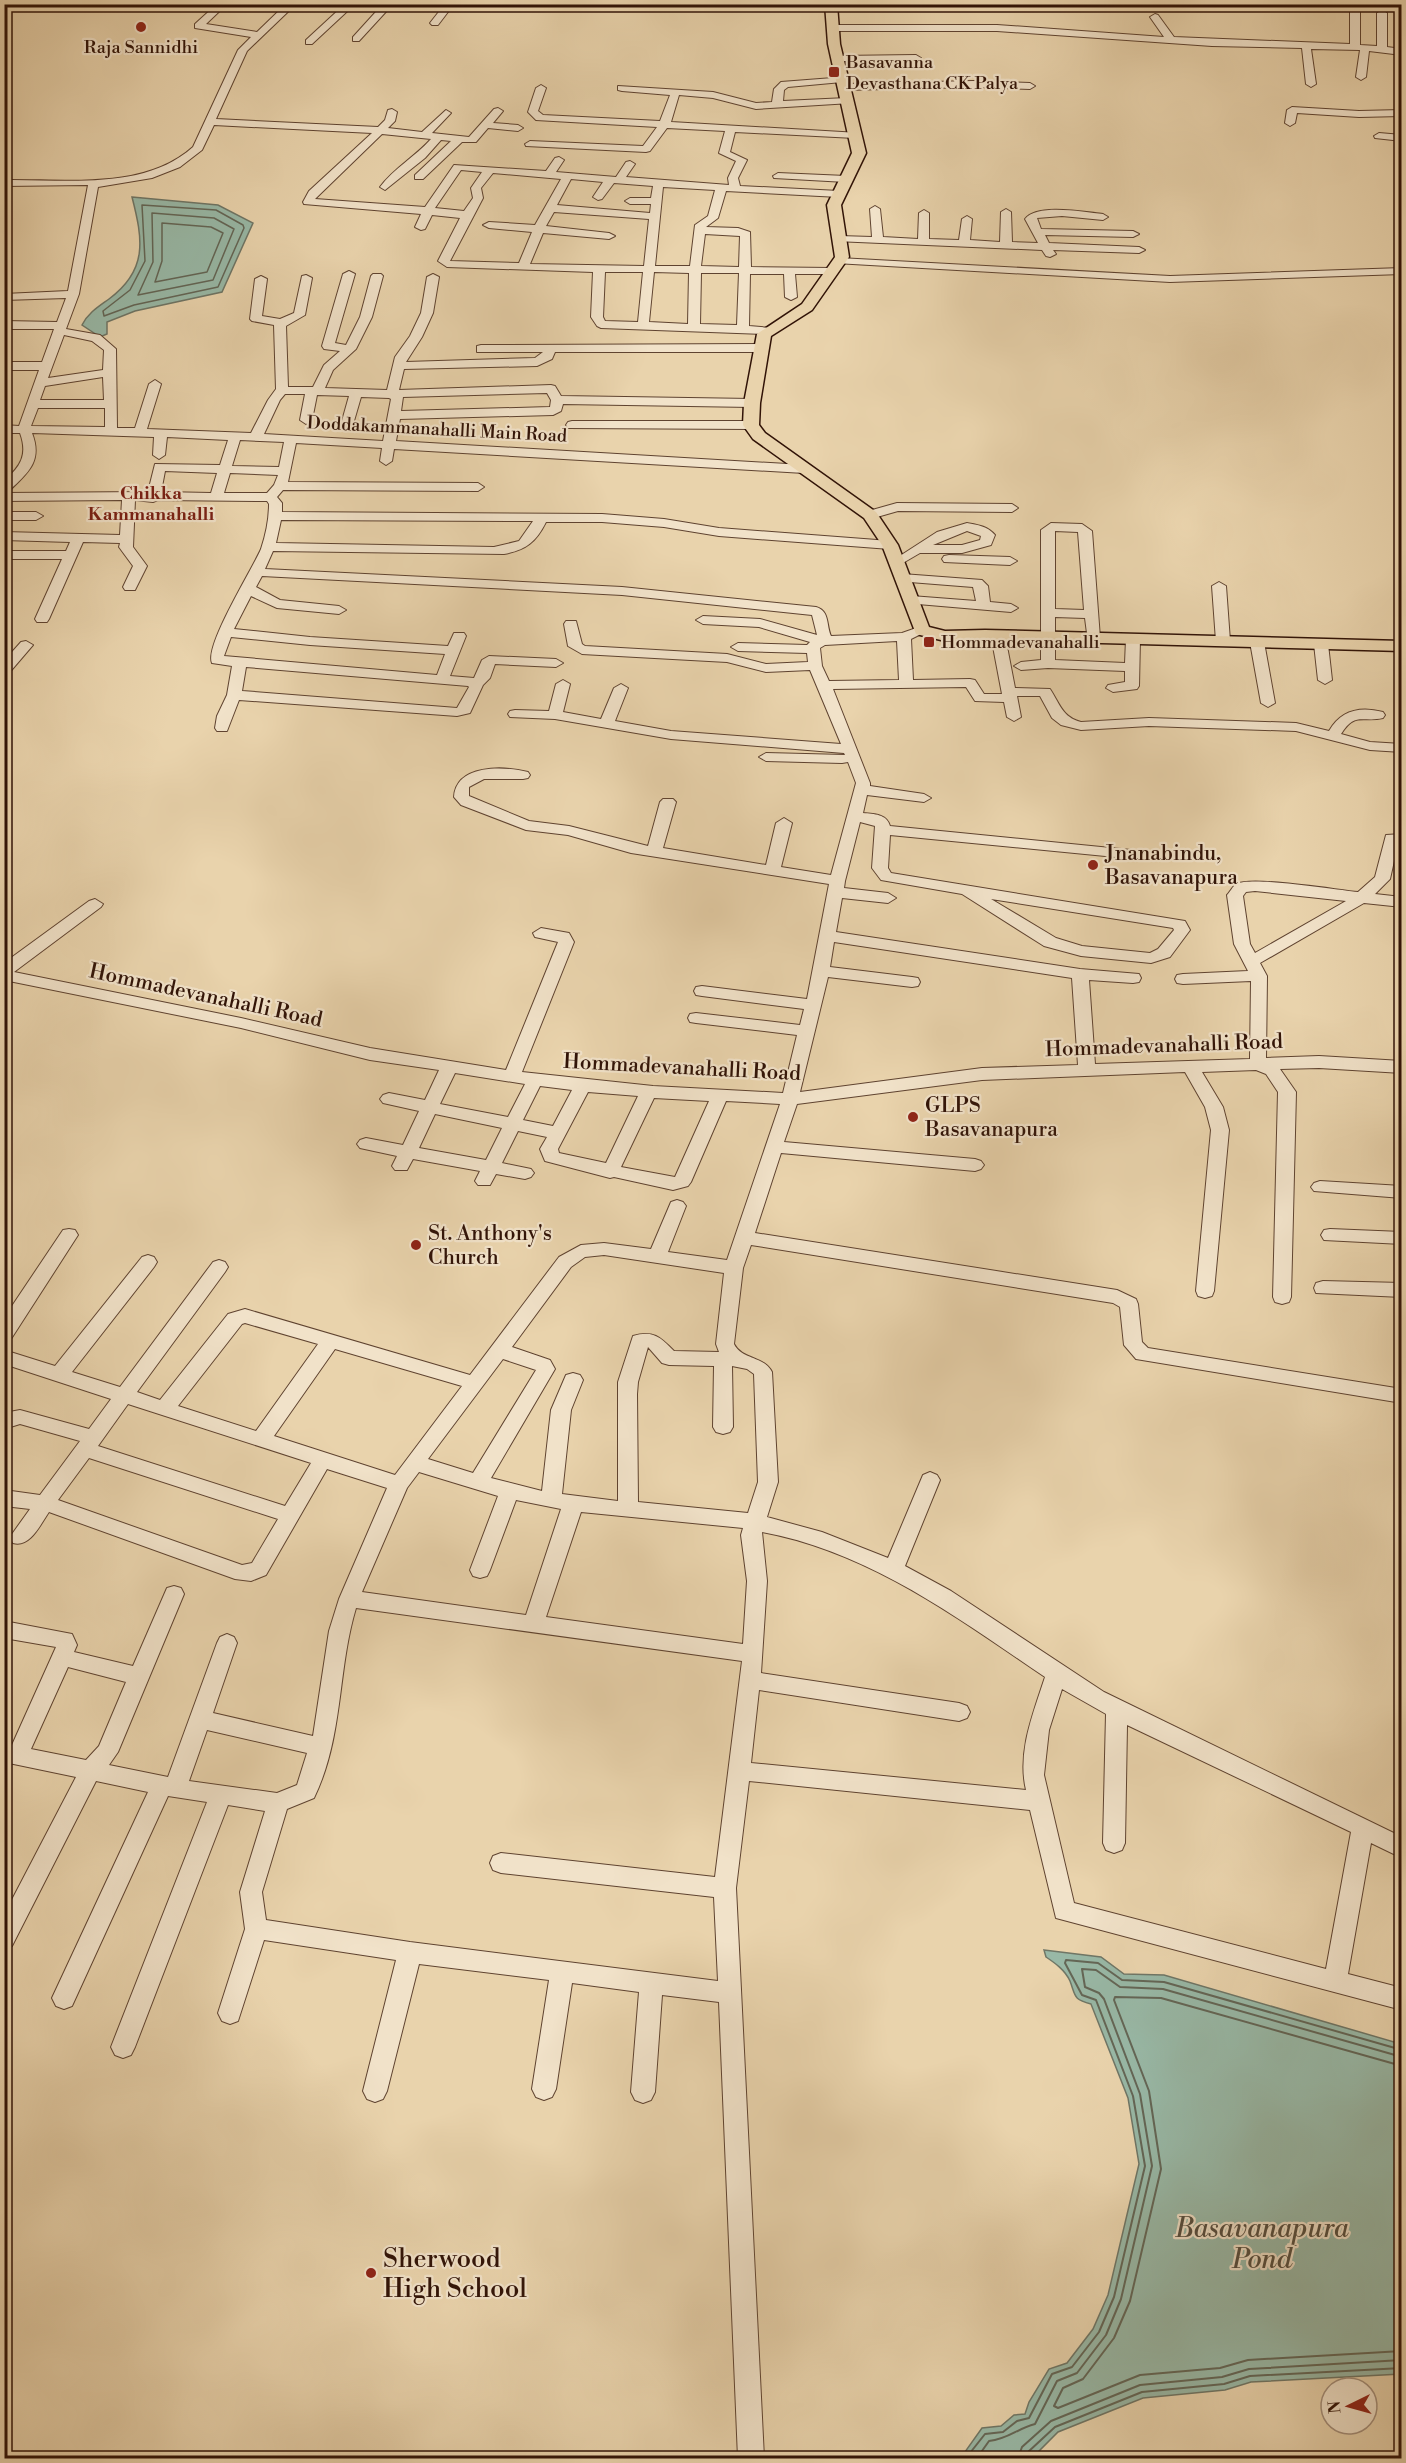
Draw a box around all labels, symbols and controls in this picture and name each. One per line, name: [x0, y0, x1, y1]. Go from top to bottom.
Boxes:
marker: Raja Sannidhi: [134, 20, 148, 34]
place label: Raja Sannidhi: [84, 36, 198, 59]
place label: Basavanna Devasthana CK Palya: [845, 51, 1019, 95]
marker: Basavanna Devasthana CK Palya: [827, 65, 841, 79]
street label: Doddakammanahalli Main Road: [306, 411, 568, 448]
district label: Chikka Kammanahalli: [88, 482, 214, 526]
place label: Hommadevanahalli: [941, 631, 1100, 654]
marker: Hommadevanahalli: [922, 635, 936, 649]
place label: Jnanabindu, Basavanapura: [1104, 841, 1238, 891]
marker: Jnanabindu, Basavanapura: [1086, 858, 1100, 872]
street label: Hommadevanahalli Road: [87, 959, 325, 1033]
street label: Hommadevanahalli Road: [1045, 1029, 1284, 1063]
street label: Hommadevanahalli Road: [562, 1049, 802, 1087]
place label: GLPS Basavanapura: [924, 1093, 1058, 1143]
marker: GLPS Basavanapura: [906, 1110, 920, 1124]
place label: St. Anthony's Church: [428, 1221, 552, 1271]
marker: St. Anthony's Church: [409, 1238, 423, 1252]
water label: Basavanapura Pond: [1174, 2212, 1350, 2277]
place label: Sherwood High School: [383, 2243, 527, 2305]
marker: Sherwood High School: [364, 2266, 378, 2280]
north arrow: [1319, 2376, 1379, 2436]
text: N: [1325, 2400, 1346, 2414]

